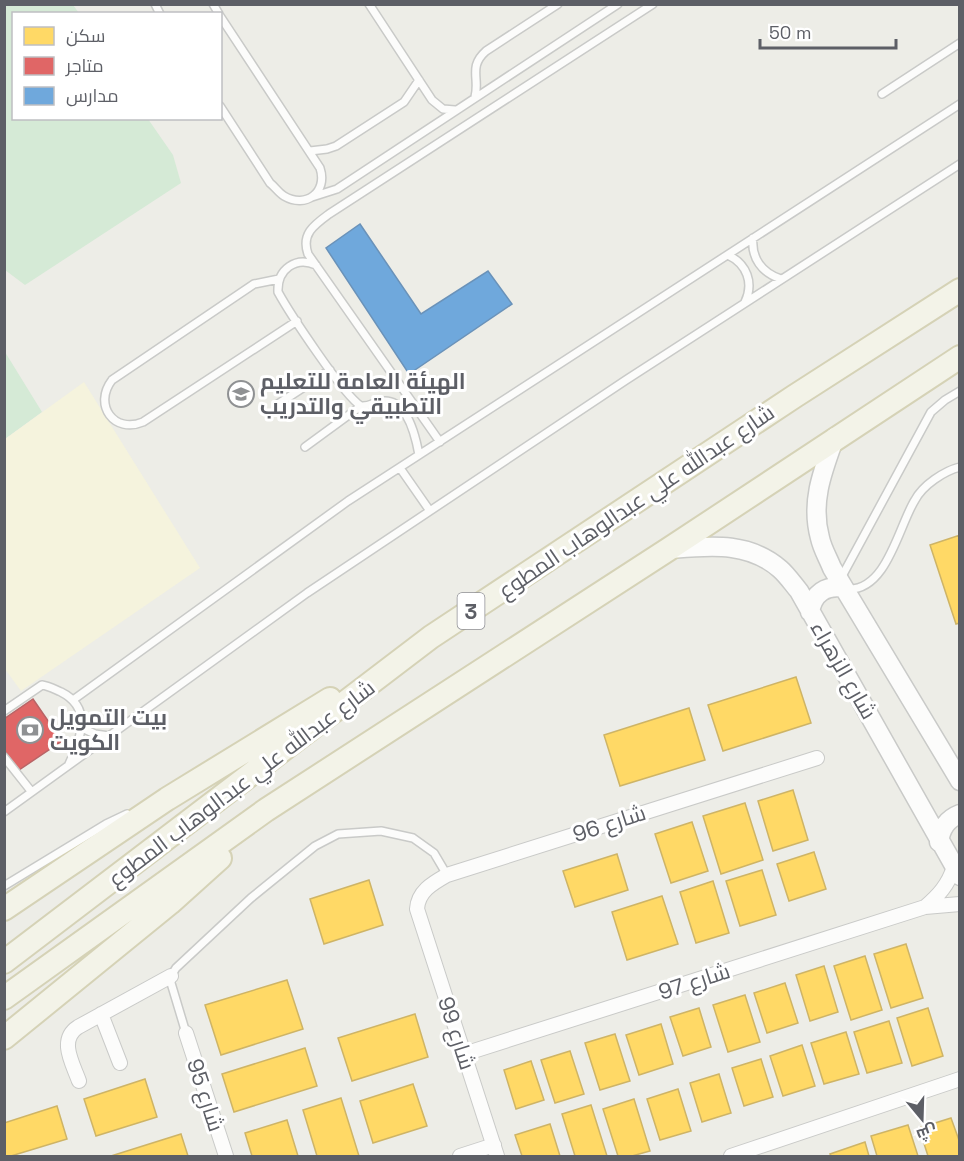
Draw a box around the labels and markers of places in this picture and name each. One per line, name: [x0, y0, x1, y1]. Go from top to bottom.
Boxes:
place label: الهيئة العامة للتعليم التطبيقي والتدريب: [260, 367, 466, 424]
school or university icon: الهيئة العامة للتعليم التطبيقي والتدريب: [226, 379, 256, 409]
place label: بيت التمويل الكويت: [50, 703, 167, 756]
bank icon: بيت التمويل الكويت: [15, 715, 45, 745]

